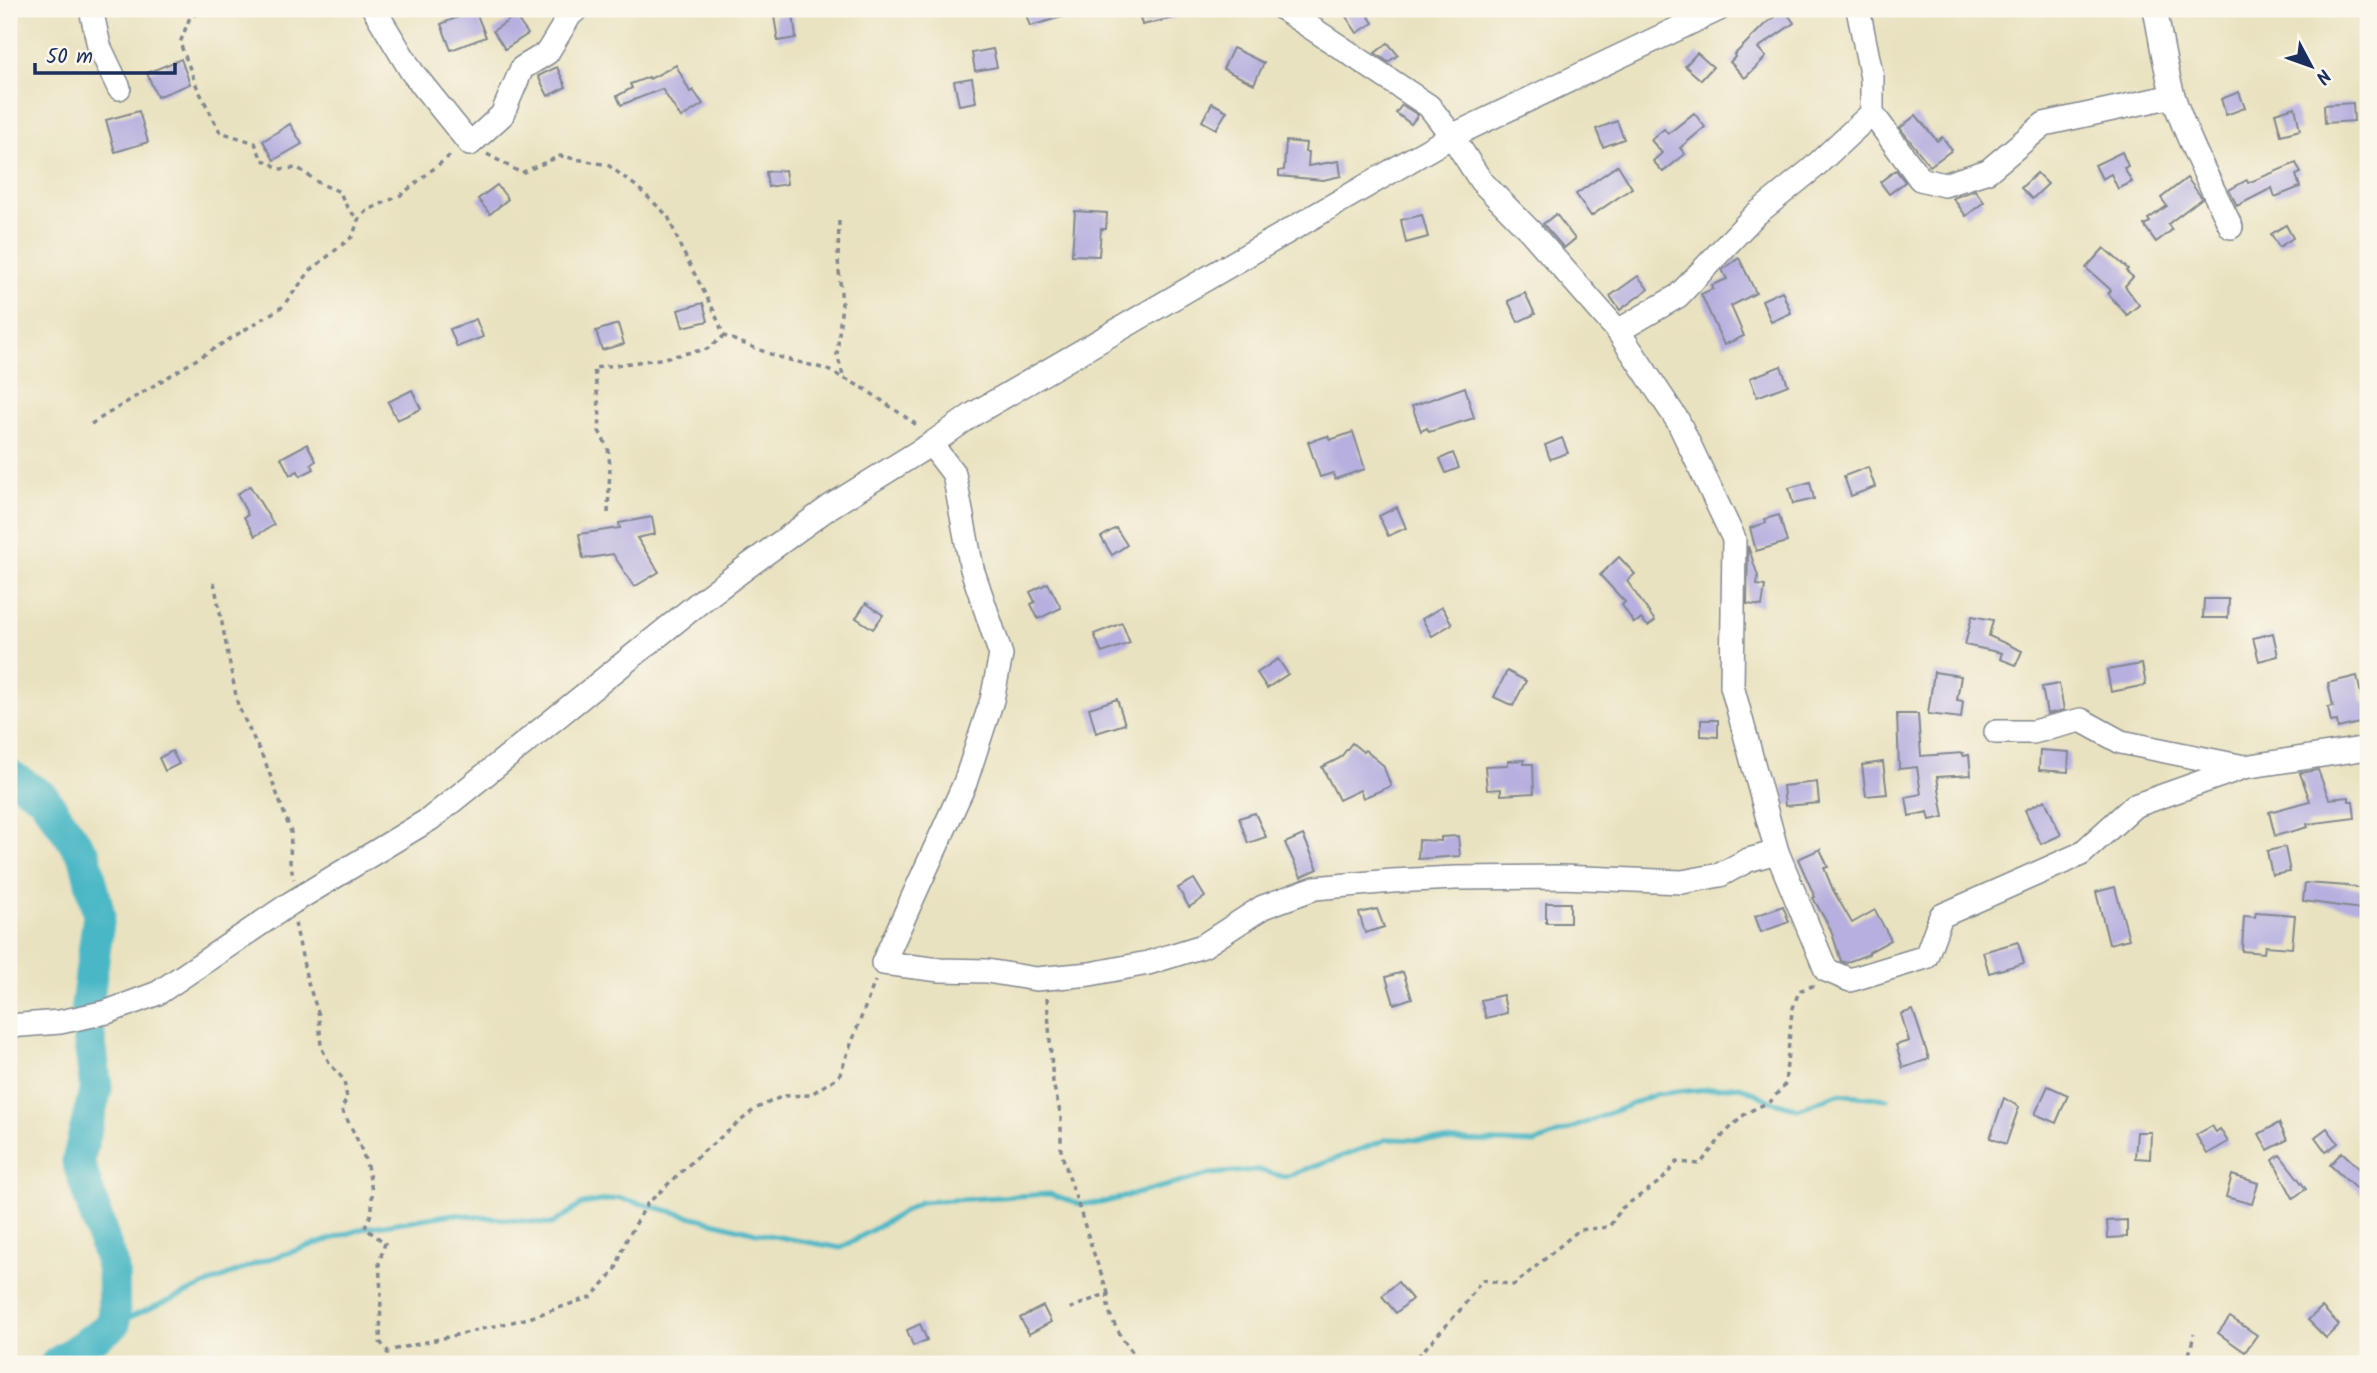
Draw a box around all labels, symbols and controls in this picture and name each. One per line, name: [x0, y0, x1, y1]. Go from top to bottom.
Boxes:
scale bar: [35, 32, 175, 76]
north arrow: [2276, 32, 2346, 102]
text: 50 m: [46, 41, 93, 74]
text: N: [2307, 61, 2338, 90]

